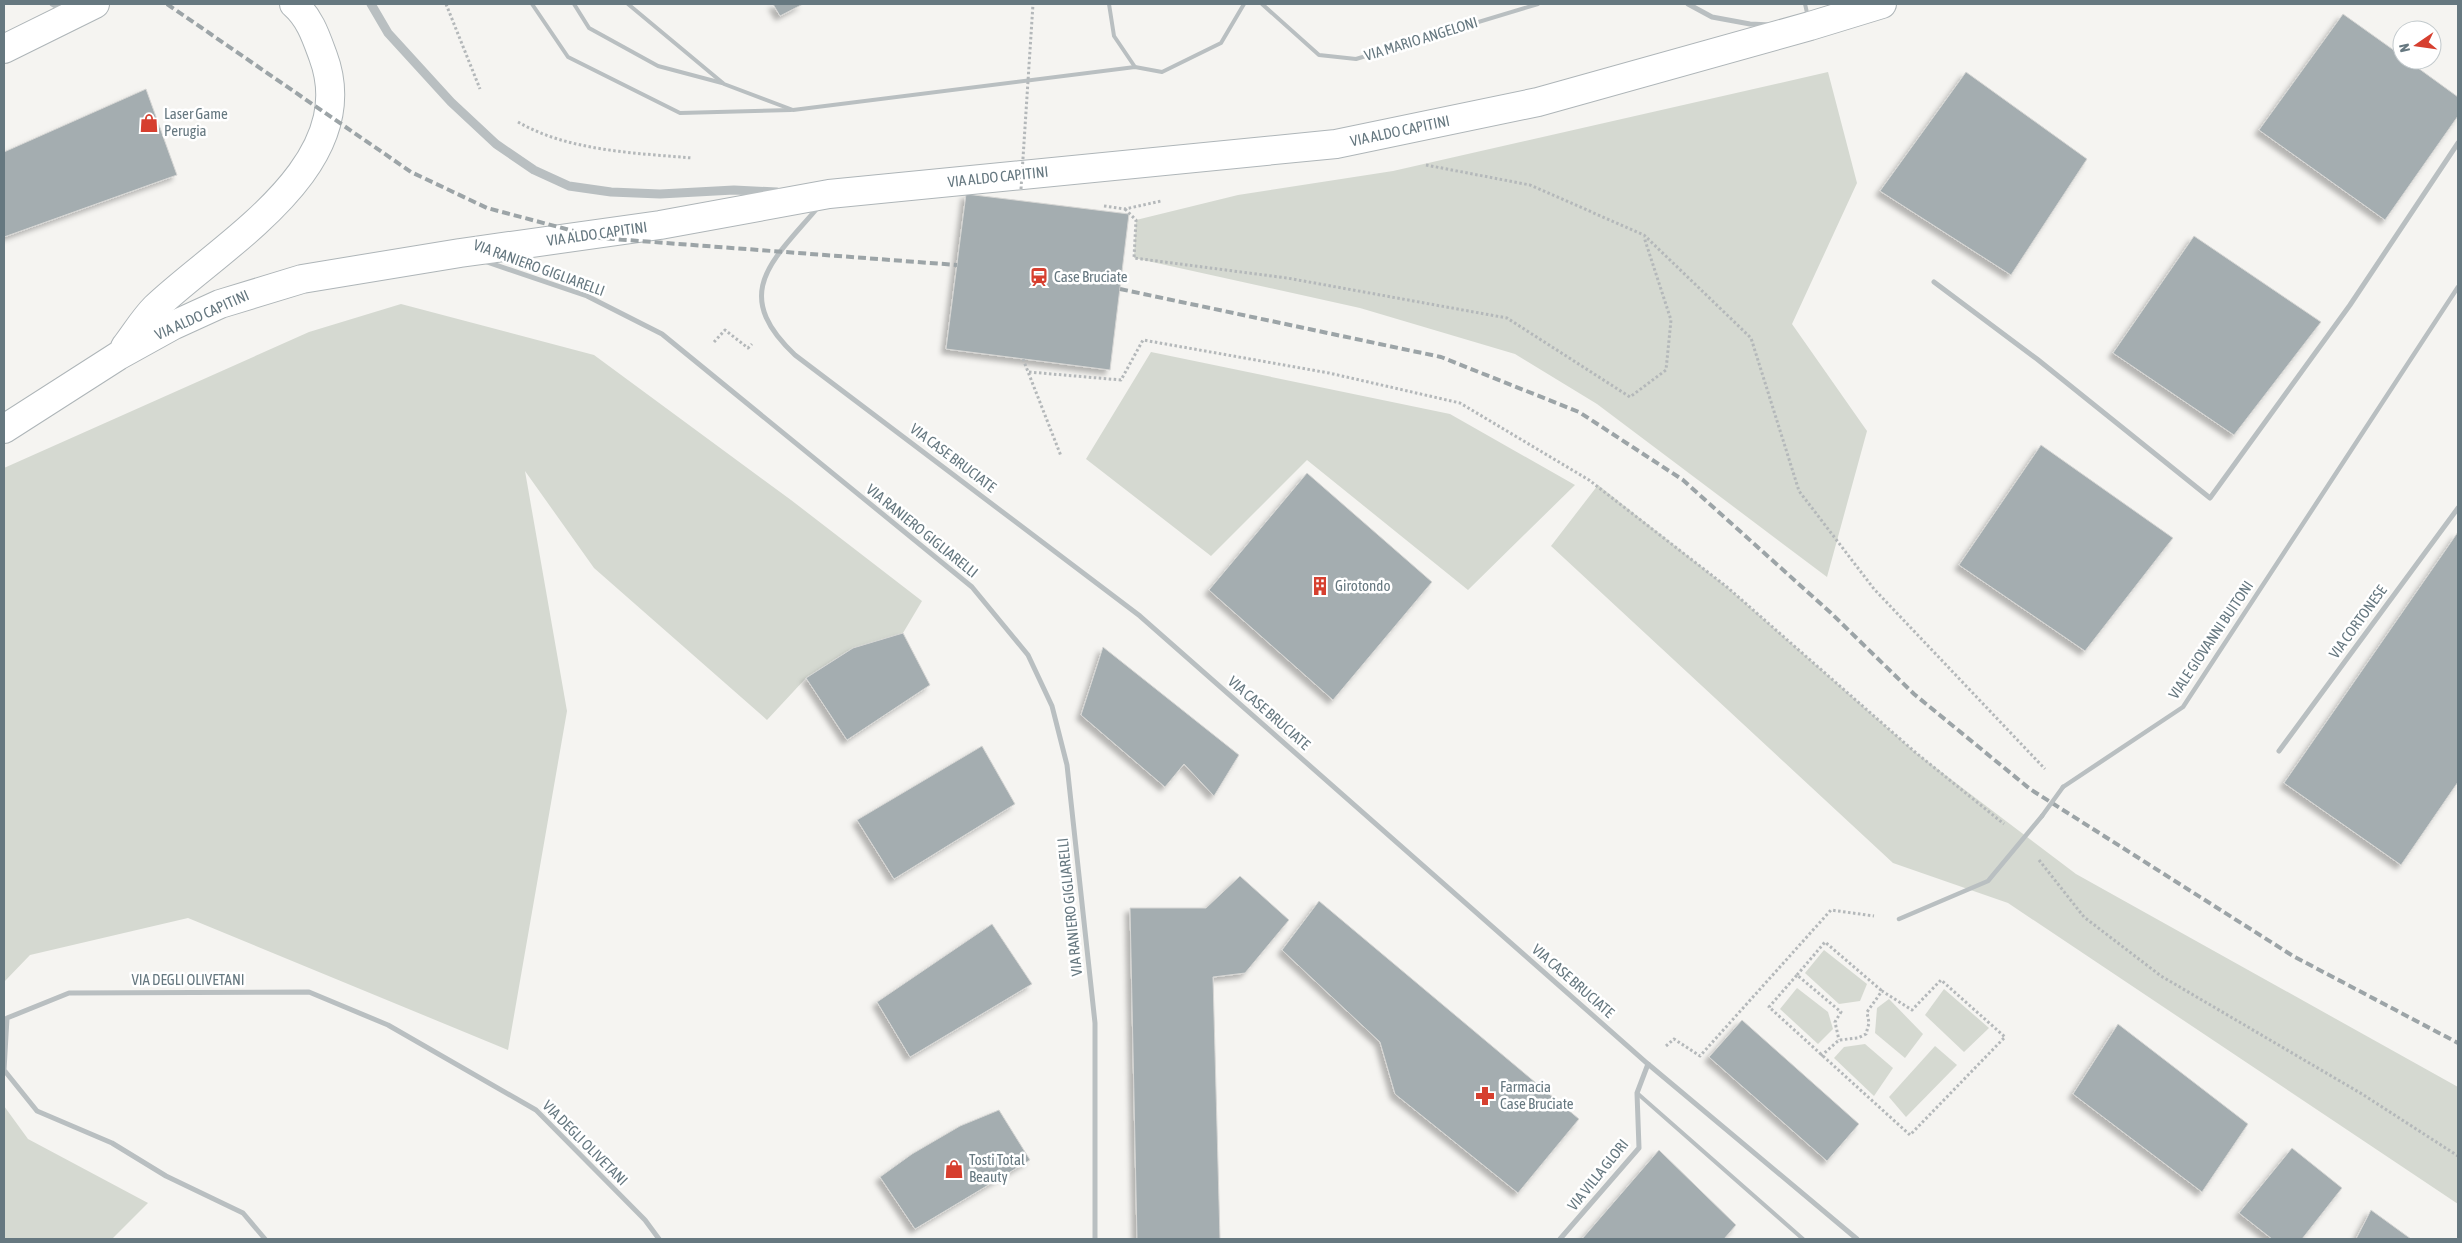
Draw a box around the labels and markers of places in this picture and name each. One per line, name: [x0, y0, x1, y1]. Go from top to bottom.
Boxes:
place label: Laser Game Perugia: [164, 105, 228, 139]
shop icon: Laser Game Perugia: [138, 112, 160, 134]
station icon: Case Bruciate: [1028, 266, 1050, 288]
place label: Case Bruciate: [1054, 268, 1128, 285]
building icon: Girotondo: [1309, 575, 1331, 597]
place label: Girotondo: [1335, 577, 1391, 594]
place label: Farmacia Case Bruciate: [1500, 1078, 1574, 1112]
pharmacy icon: Farmacia Case Bruciate: [1474, 1085, 1496, 1107]
place label: Tosti Total Beauty: [969, 1151, 1025, 1185]
shop icon: Tosti Total Beauty: [943, 1158, 965, 1180]

